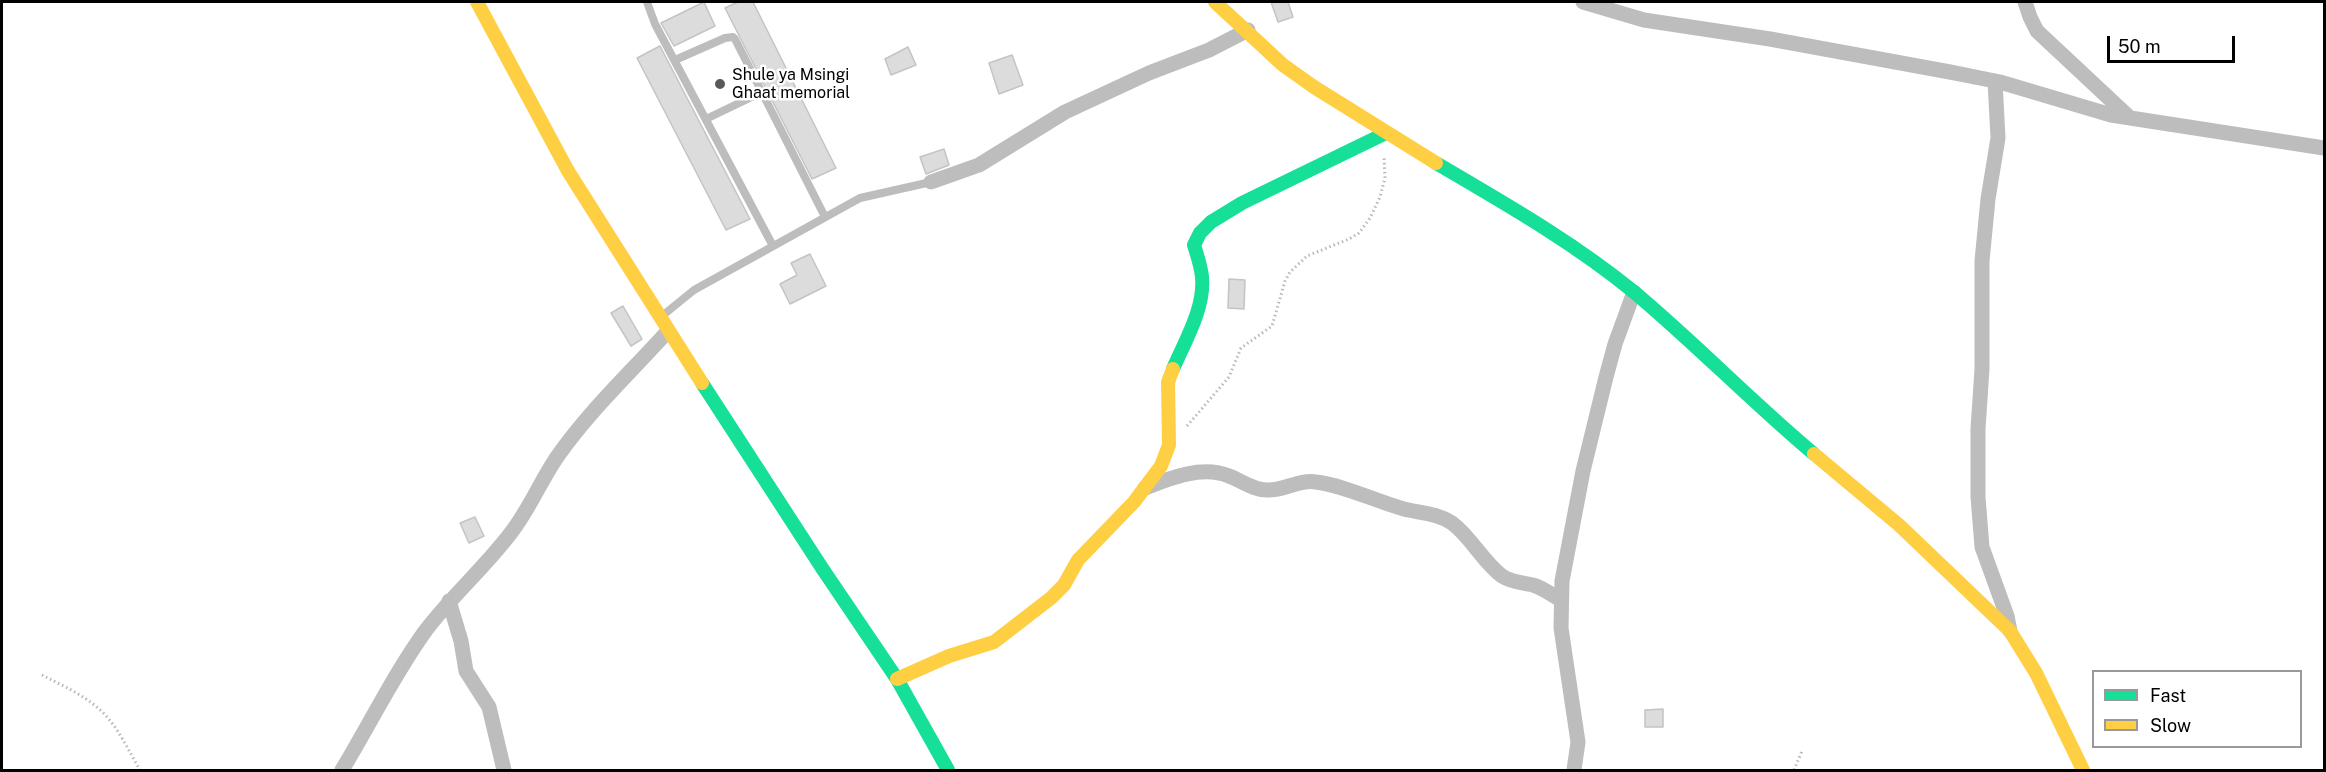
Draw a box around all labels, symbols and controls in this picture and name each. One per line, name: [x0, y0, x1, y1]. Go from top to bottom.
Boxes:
scale bar: [2110, 24, 2238, 62]
text: 50 m: [2118, 36, 2161, 57]
place label: Shule ya Msingi Ghaat memorial: [732, 65, 850, 103]
marker: Shule ya Msingi Ghaat memorial: [713, 77, 727, 91]
legend: [2092, 670, 2302, 748]
text: Fast: [2150, 685, 2186, 706]
text: Slow: [2150, 715, 2191, 736]

